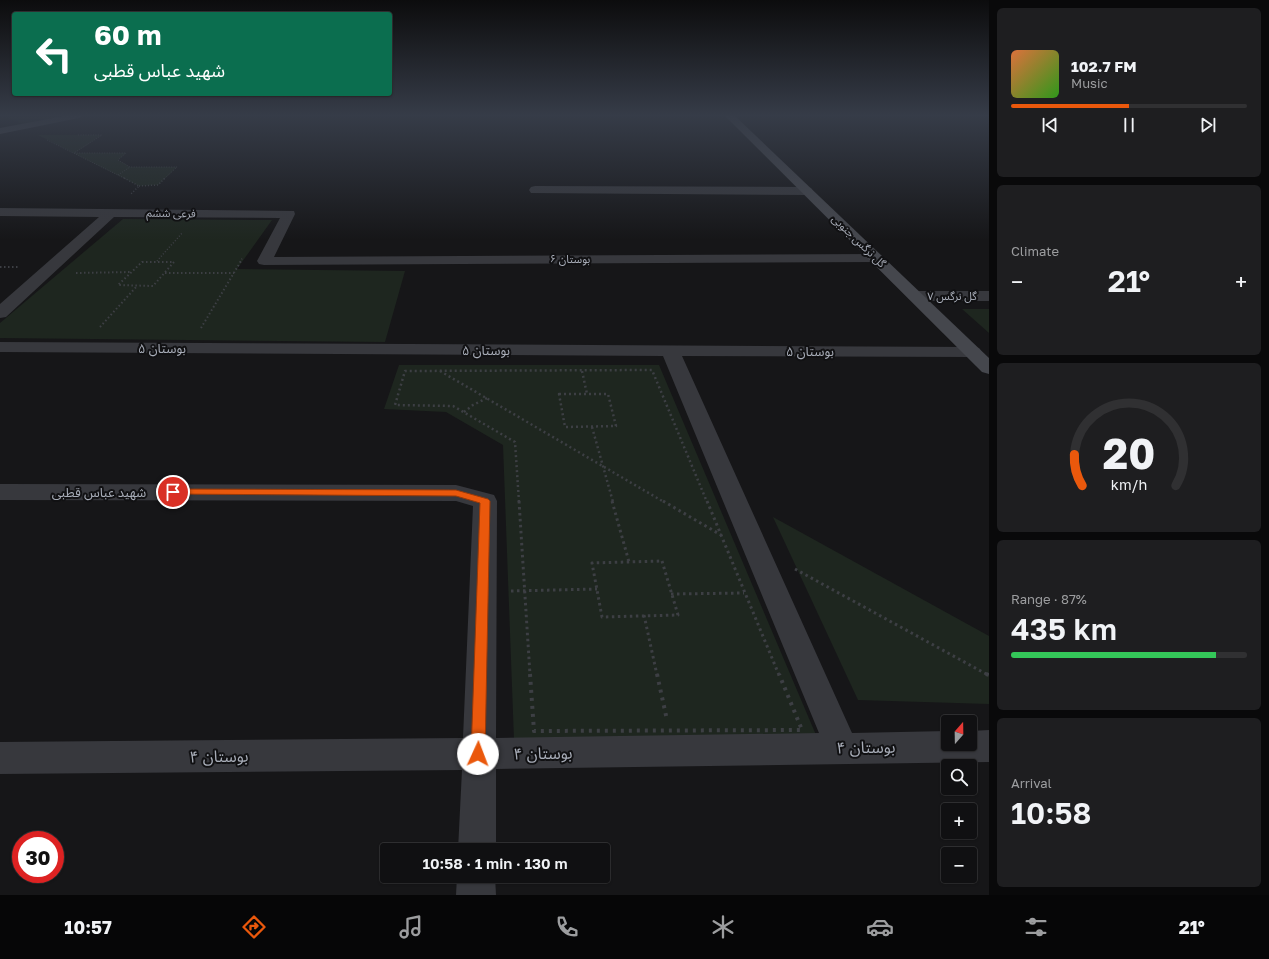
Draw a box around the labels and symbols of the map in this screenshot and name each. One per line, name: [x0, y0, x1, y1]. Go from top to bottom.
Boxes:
street label: فرعی ششم: [146, 206, 196, 222]
street label: گل نرگس جنوبی: [829, 212, 889, 271]
street label: بوستان ۶: [550, 252, 590, 266]
street label: گل نرگس ۷: [927, 289, 977, 303]
street label: بوستان ۵: [138, 340, 186, 357]
street label: بوستان ۵: [462, 342, 510, 359]
street label: بوستان ۵: [786, 343, 834, 360]
pin: [156, 475, 190, 509]
street label: شهید عباس قطبی: [52, 484, 146, 501]
north arrow: [941, 715, 977, 751]
position arrow: [457, 733, 499, 775]
street label: بوستان ۴: [836, 736, 896, 758]
street label: بوستان ۴: [513, 742, 573, 764]
street label: بوستان ۴: [189, 745, 249, 767]
speed limit sign: 30: [12, 831, 64, 883]

